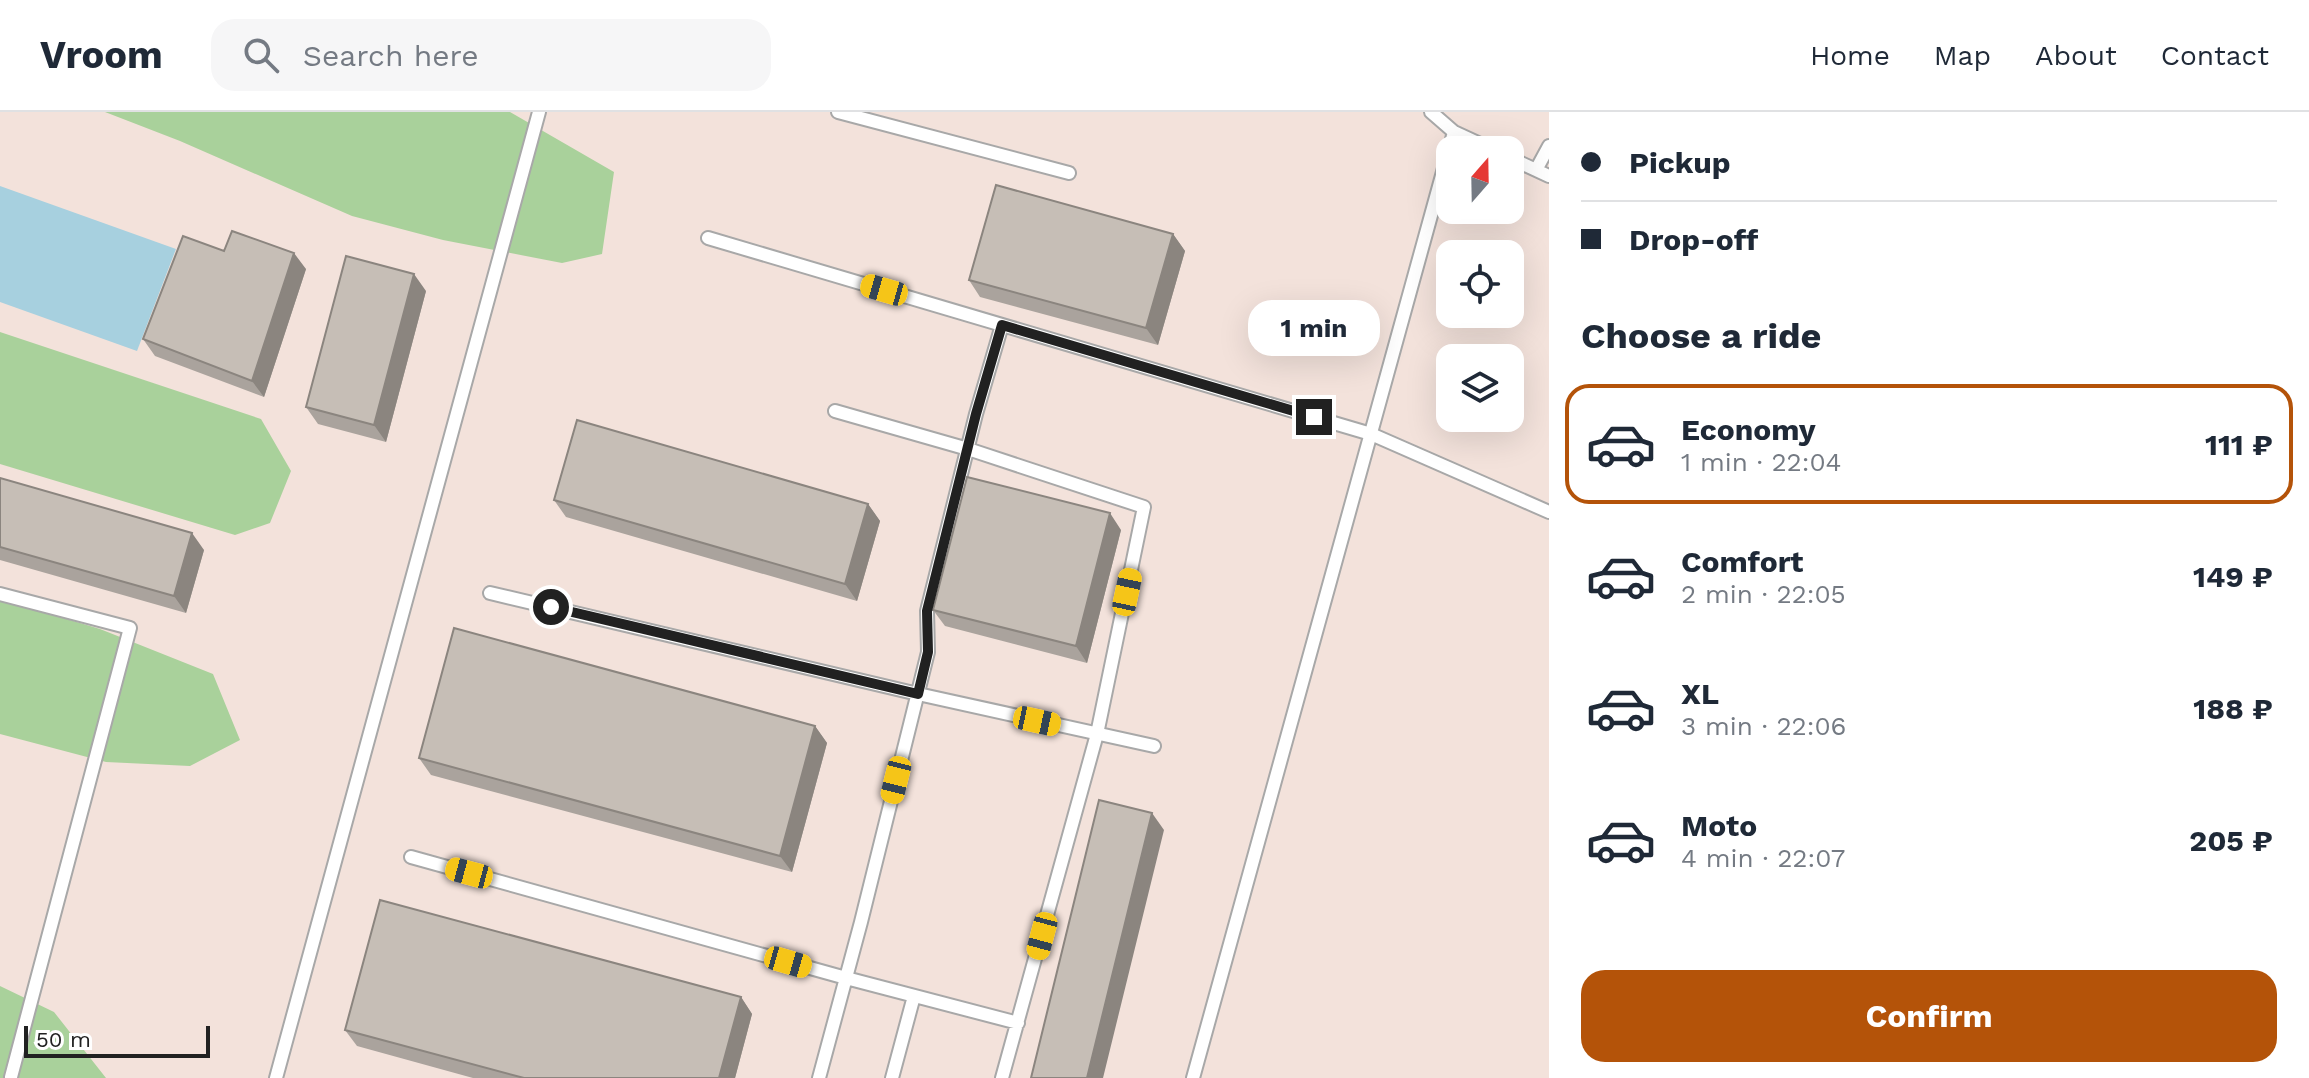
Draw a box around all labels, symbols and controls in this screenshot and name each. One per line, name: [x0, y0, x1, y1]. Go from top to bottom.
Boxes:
search box: [211, 19, 771, 91]
text: Vroom: [40, 33, 163, 77]
icon: search: [239, 33, 283, 77]
text: Search here: [303, 38, 479, 73]
text: Home: [1810, 39, 1890, 72]
text: Map: [1934, 39, 1991, 72]
text: About: [2035, 39, 2117, 72]
text: Contact: [2161, 39, 2269, 72]
north arrow: [1436, 136, 1524, 224]
map controls: [1436, 136, 1524, 432]
text: Pickup: [1629, 145, 1731, 180]
text: Drop-off: [1629, 222, 1758, 257]
button: locate: [1436, 240, 1524, 328]
car: [858, 272, 910, 308]
callout: 1 min: [1248, 301, 1380, 357]
text: 1 min: [1281, 313, 1347, 343]
text: Choose a ride: [1581, 315, 1821, 357]
button: layers: [1436, 344, 1524, 432]
route end: [1296, 399, 1332, 435]
icon: car: [1585, 408, 1657, 480]
text: Economy: [1681, 412, 1816, 447]
text: 111 ₽: [2205, 427, 2273, 462]
text: 1 min · 22:04: [1681, 447, 1841, 477]
icon: car: [1585, 540, 1657, 612]
text: Comfort: [1681, 544, 1803, 579]
text: 149 ₽: [2193, 559, 2273, 594]
car: [1110, 566, 1144, 618]
text: 2 min · 22:05: [1681, 579, 1846, 609]
route start: [533, 589, 569, 625]
icon: car: [1585, 672, 1657, 744]
text: XL: [1681, 676, 1719, 711]
text: 188 ₽: [2193, 691, 2273, 726]
car: [1011, 704, 1063, 738]
text: 3 min · 22:06: [1681, 711, 1846, 741]
car: [879, 754, 913, 806]
icon: car: [1585, 804, 1657, 876]
text: Moto: [1681, 808, 1757, 843]
text: 205 ₽: [2189, 823, 2273, 858]
text: 4 min · 22:07: [1681, 843, 1845, 873]
car: [443, 855, 495, 891]
car: [1024, 910, 1060, 962]
car: [762, 944, 814, 980]
button: Confirm: [1581, 970, 2277, 1062]
scale bar: [24, 1022, 210, 1058]
text: 50 m: [36, 1027, 91, 1052]

